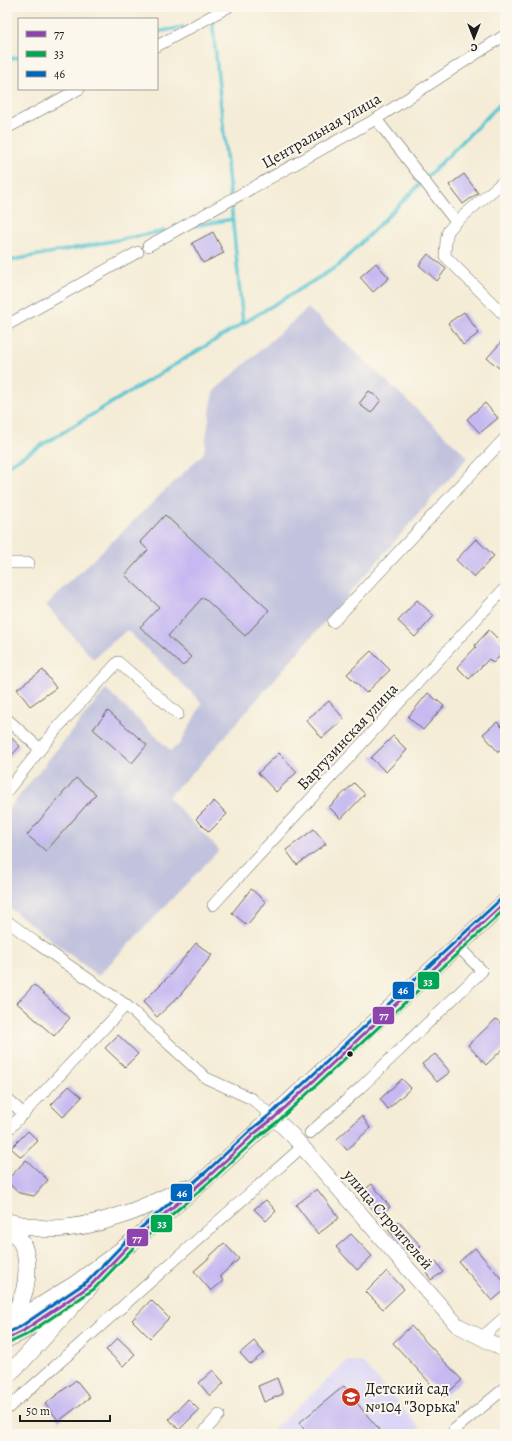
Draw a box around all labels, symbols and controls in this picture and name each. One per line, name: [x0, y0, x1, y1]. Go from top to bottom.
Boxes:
legend: [18, 18, 158, 90]
north arrow: [454, 18, 494, 58]
text: 77: [54, 26, 65, 42]
text: С: [470, 40, 477, 55]
text: 33: [54, 46, 64, 62]
text: 46: [54, 66, 65, 82]
street label: Центральная улица: [258, 87, 386, 174]
street label: Баргузинская улица: [292, 678, 404, 795]
line badge: 33: [417, 971, 440, 990]
text: 33: [423, 974, 433, 989]
line badge: 46: [392, 981, 415, 1000]
text: 46: [398, 983, 408, 998]
line badge: 77: [372, 1006, 395, 1025]
text: 77: [379, 1008, 389, 1023]
unlabelled marker: [345, 1049, 355, 1059]
street label: улица Строителей: [338, 1164, 438, 1274]
line badge: 46: [170, 1183, 193, 1202]
text: 46: [177, 1186, 187, 1201]
line badge: 33: [150, 1214, 173, 1233]
text: 33: [157, 1216, 167, 1231]
line badge: 77: [126, 1228, 149, 1247]
text: 77: [132, 1231, 142, 1246]
place label: Детский сад №104 "Зорька": [365, 1378, 460, 1418]
school or university icon: Детский сад №104 "Зорька": [340, 1386, 362, 1408]
scale bar: [20, 1397, 110, 1423]
text: 50 m: [26, 1403, 50, 1419]

